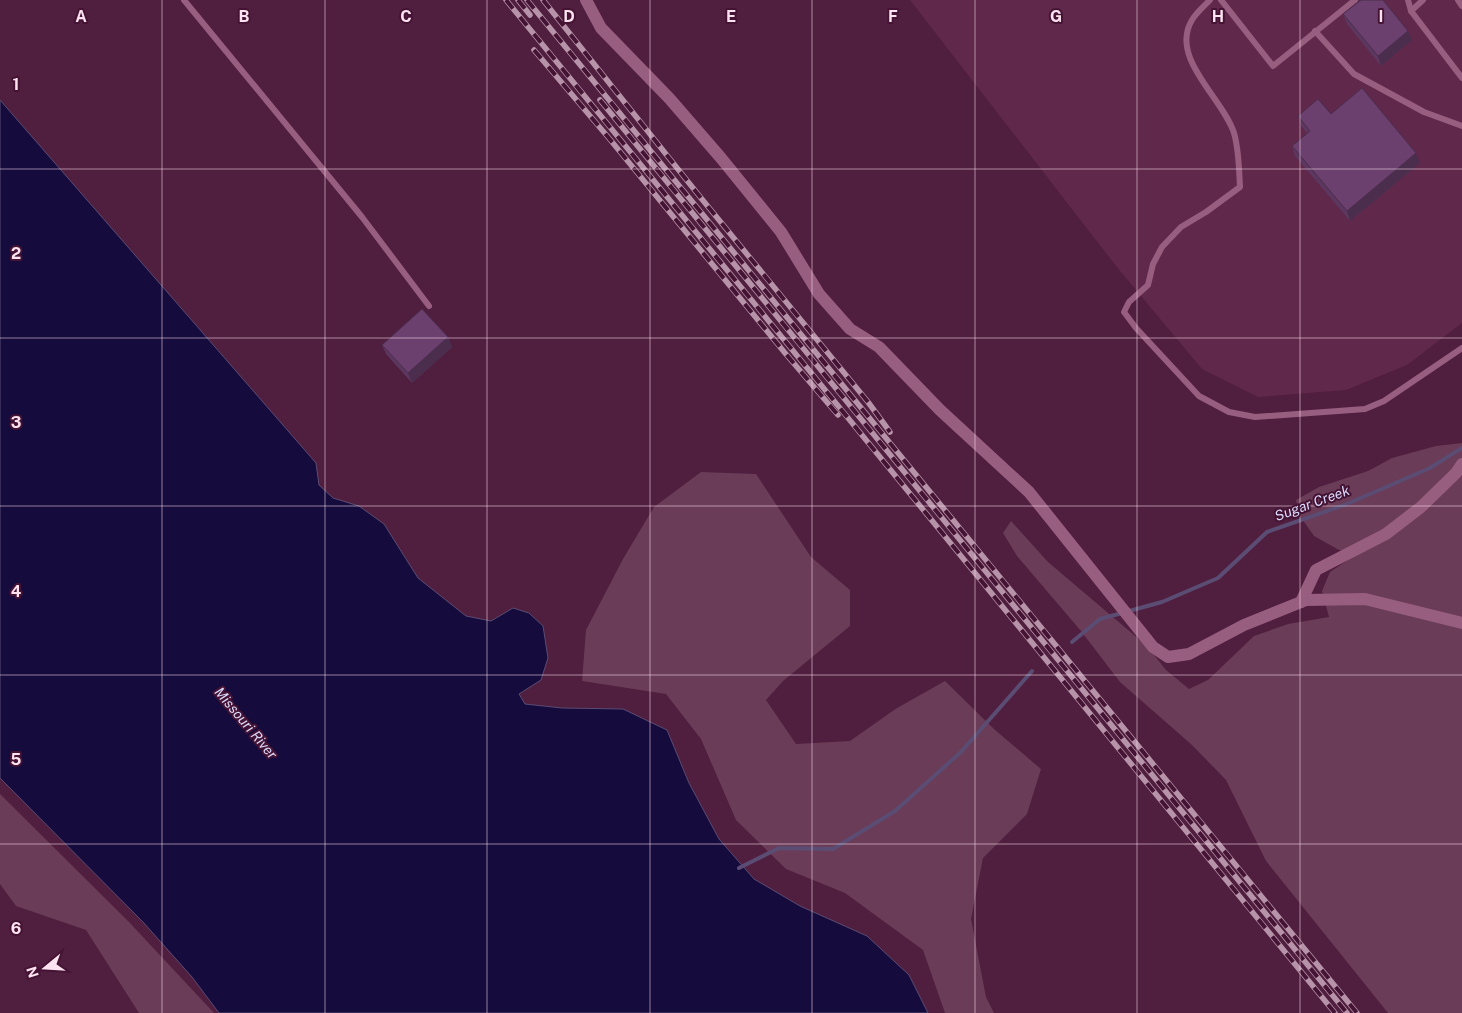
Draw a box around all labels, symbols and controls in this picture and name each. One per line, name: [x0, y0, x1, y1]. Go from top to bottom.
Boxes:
text: A: [75, 7, 87, 26]
text: B: [239, 7, 250, 26]
text: C: [400, 7, 412, 26]
text: D: [563, 7, 575, 26]
text: E: [726, 7, 736, 26]
text: F: [888, 7, 898, 26]
text: G: [1050, 7, 1062, 26]
text: H: [1212, 7, 1224, 26]
text: I: [1379, 7, 1383, 26]
text: 1: [13, 75, 19, 94]
text: 2: [11, 244, 21, 263]
text: 3: [11, 413, 21, 432]
water label: Sugar Creek: [1272, 482, 1352, 524]
text: 4: [11, 582, 22, 601]
water label: Missouri River: [211, 684, 281, 763]
text: 5: [11, 750, 22, 769]
text: 6: [11, 919, 21, 938]
north arrow: [20, 943, 70, 993]
text: N: [23, 964, 42, 980]

